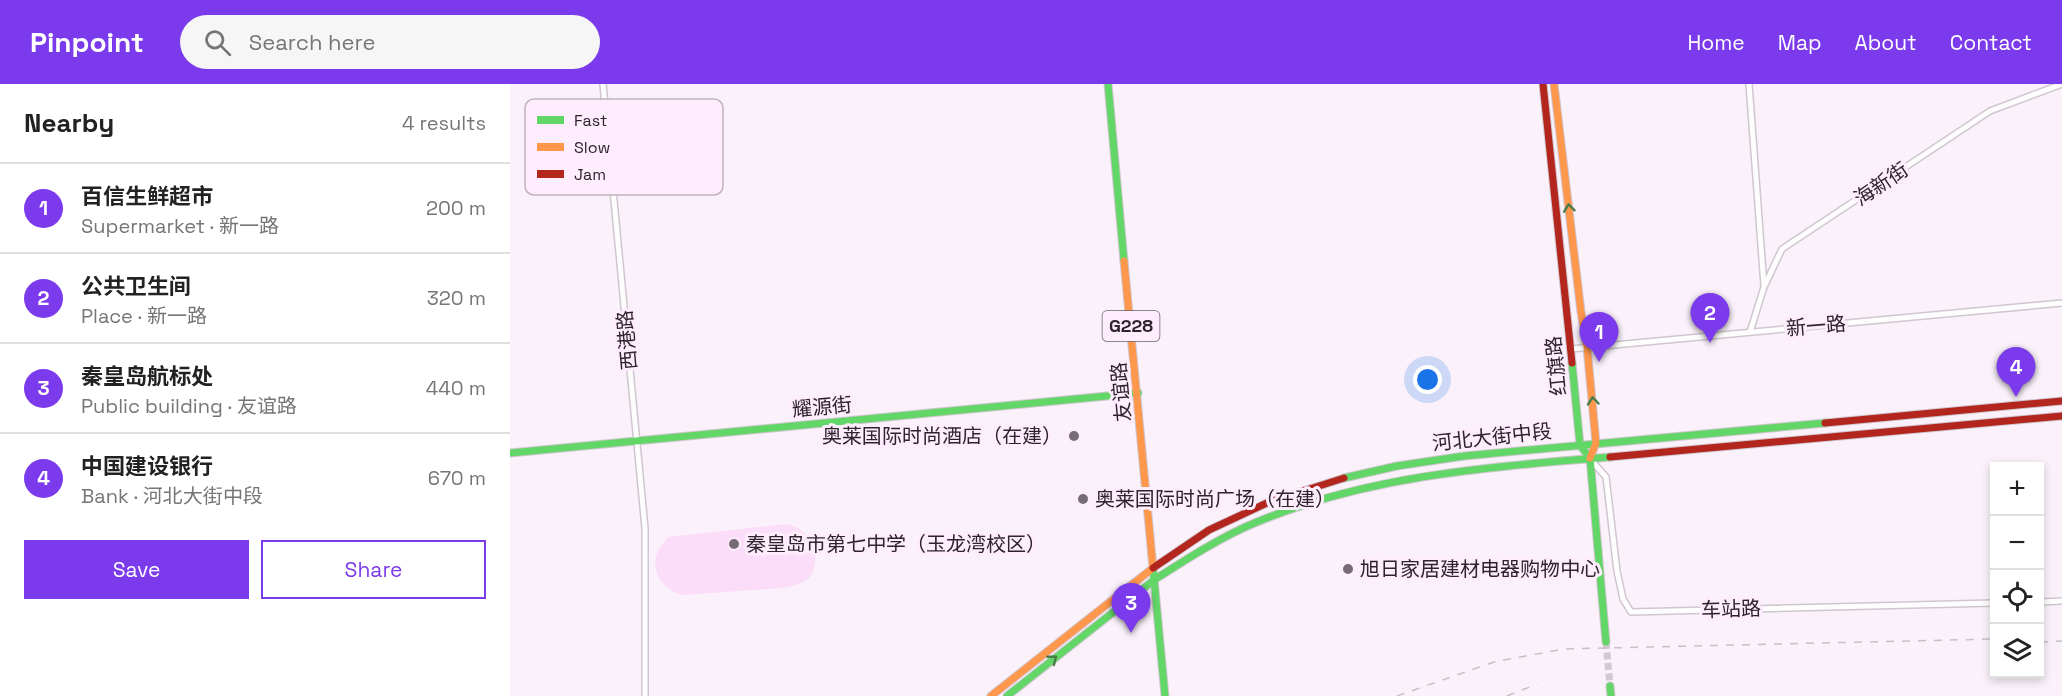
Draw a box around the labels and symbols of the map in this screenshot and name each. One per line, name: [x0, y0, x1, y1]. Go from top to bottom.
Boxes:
legend: [525, 99, 723, 195]
text: Fast: [574, 110, 607, 131]
text: Slow: [574, 137, 610, 158]
street label: 海新街: [1849, 156, 1913, 212]
text: Jam: [574, 164, 606, 185]
one-way arrow: [1563, 203, 1575, 213]
pin: 2: [1690, 294, 1730, 343]
street label: 西港路: [611, 309, 643, 371]
street label: 新一路: [1785, 310, 1847, 342]
road number: G228: [1102, 311, 1160, 341]
pin: 1: [1580, 312, 1618, 362]
street label: 红旗路: [1540, 335, 1572, 397]
pin: 4: [1996, 348, 2036, 397]
street label: 友谊路: [1105, 361, 1137, 423]
your location: [1413, 365, 1442, 394]
street label: 耀源街: [791, 391, 853, 423]
one-way arrow: [1587, 397, 1600, 406]
street label: 河北大街中段: [1431, 418, 1553, 456]
place label: 奥莱国际时尚酒店（在建）: [822, 423, 1062, 449]
marker: 奥莱国际时尚酒店（在建）: [1067, 429, 1081, 443]
place label: 奥莱国际时尚广场（在建）: [1095, 486, 1335, 512]
marker: 奥莱国际时尚广场（在建）: [1076, 492, 1090, 506]
place label: 秦皇岛市第七中学（玉龙湾校区）: [746, 531, 1046, 557]
marker: 秦皇岛市第七中学（玉龙湾校区）: [727, 537, 741, 551]
place label: 旭日家居建材电器购物中心: [1360, 556, 1600, 582]
marker: 旭日家居建材电器购物中心: [1341, 562, 1355, 576]
pin: 3: [1112, 584, 1150, 633]
street label: 车站路: [1701, 595, 1761, 623]
one-way arrow: [1046, 656, 1057, 667]

